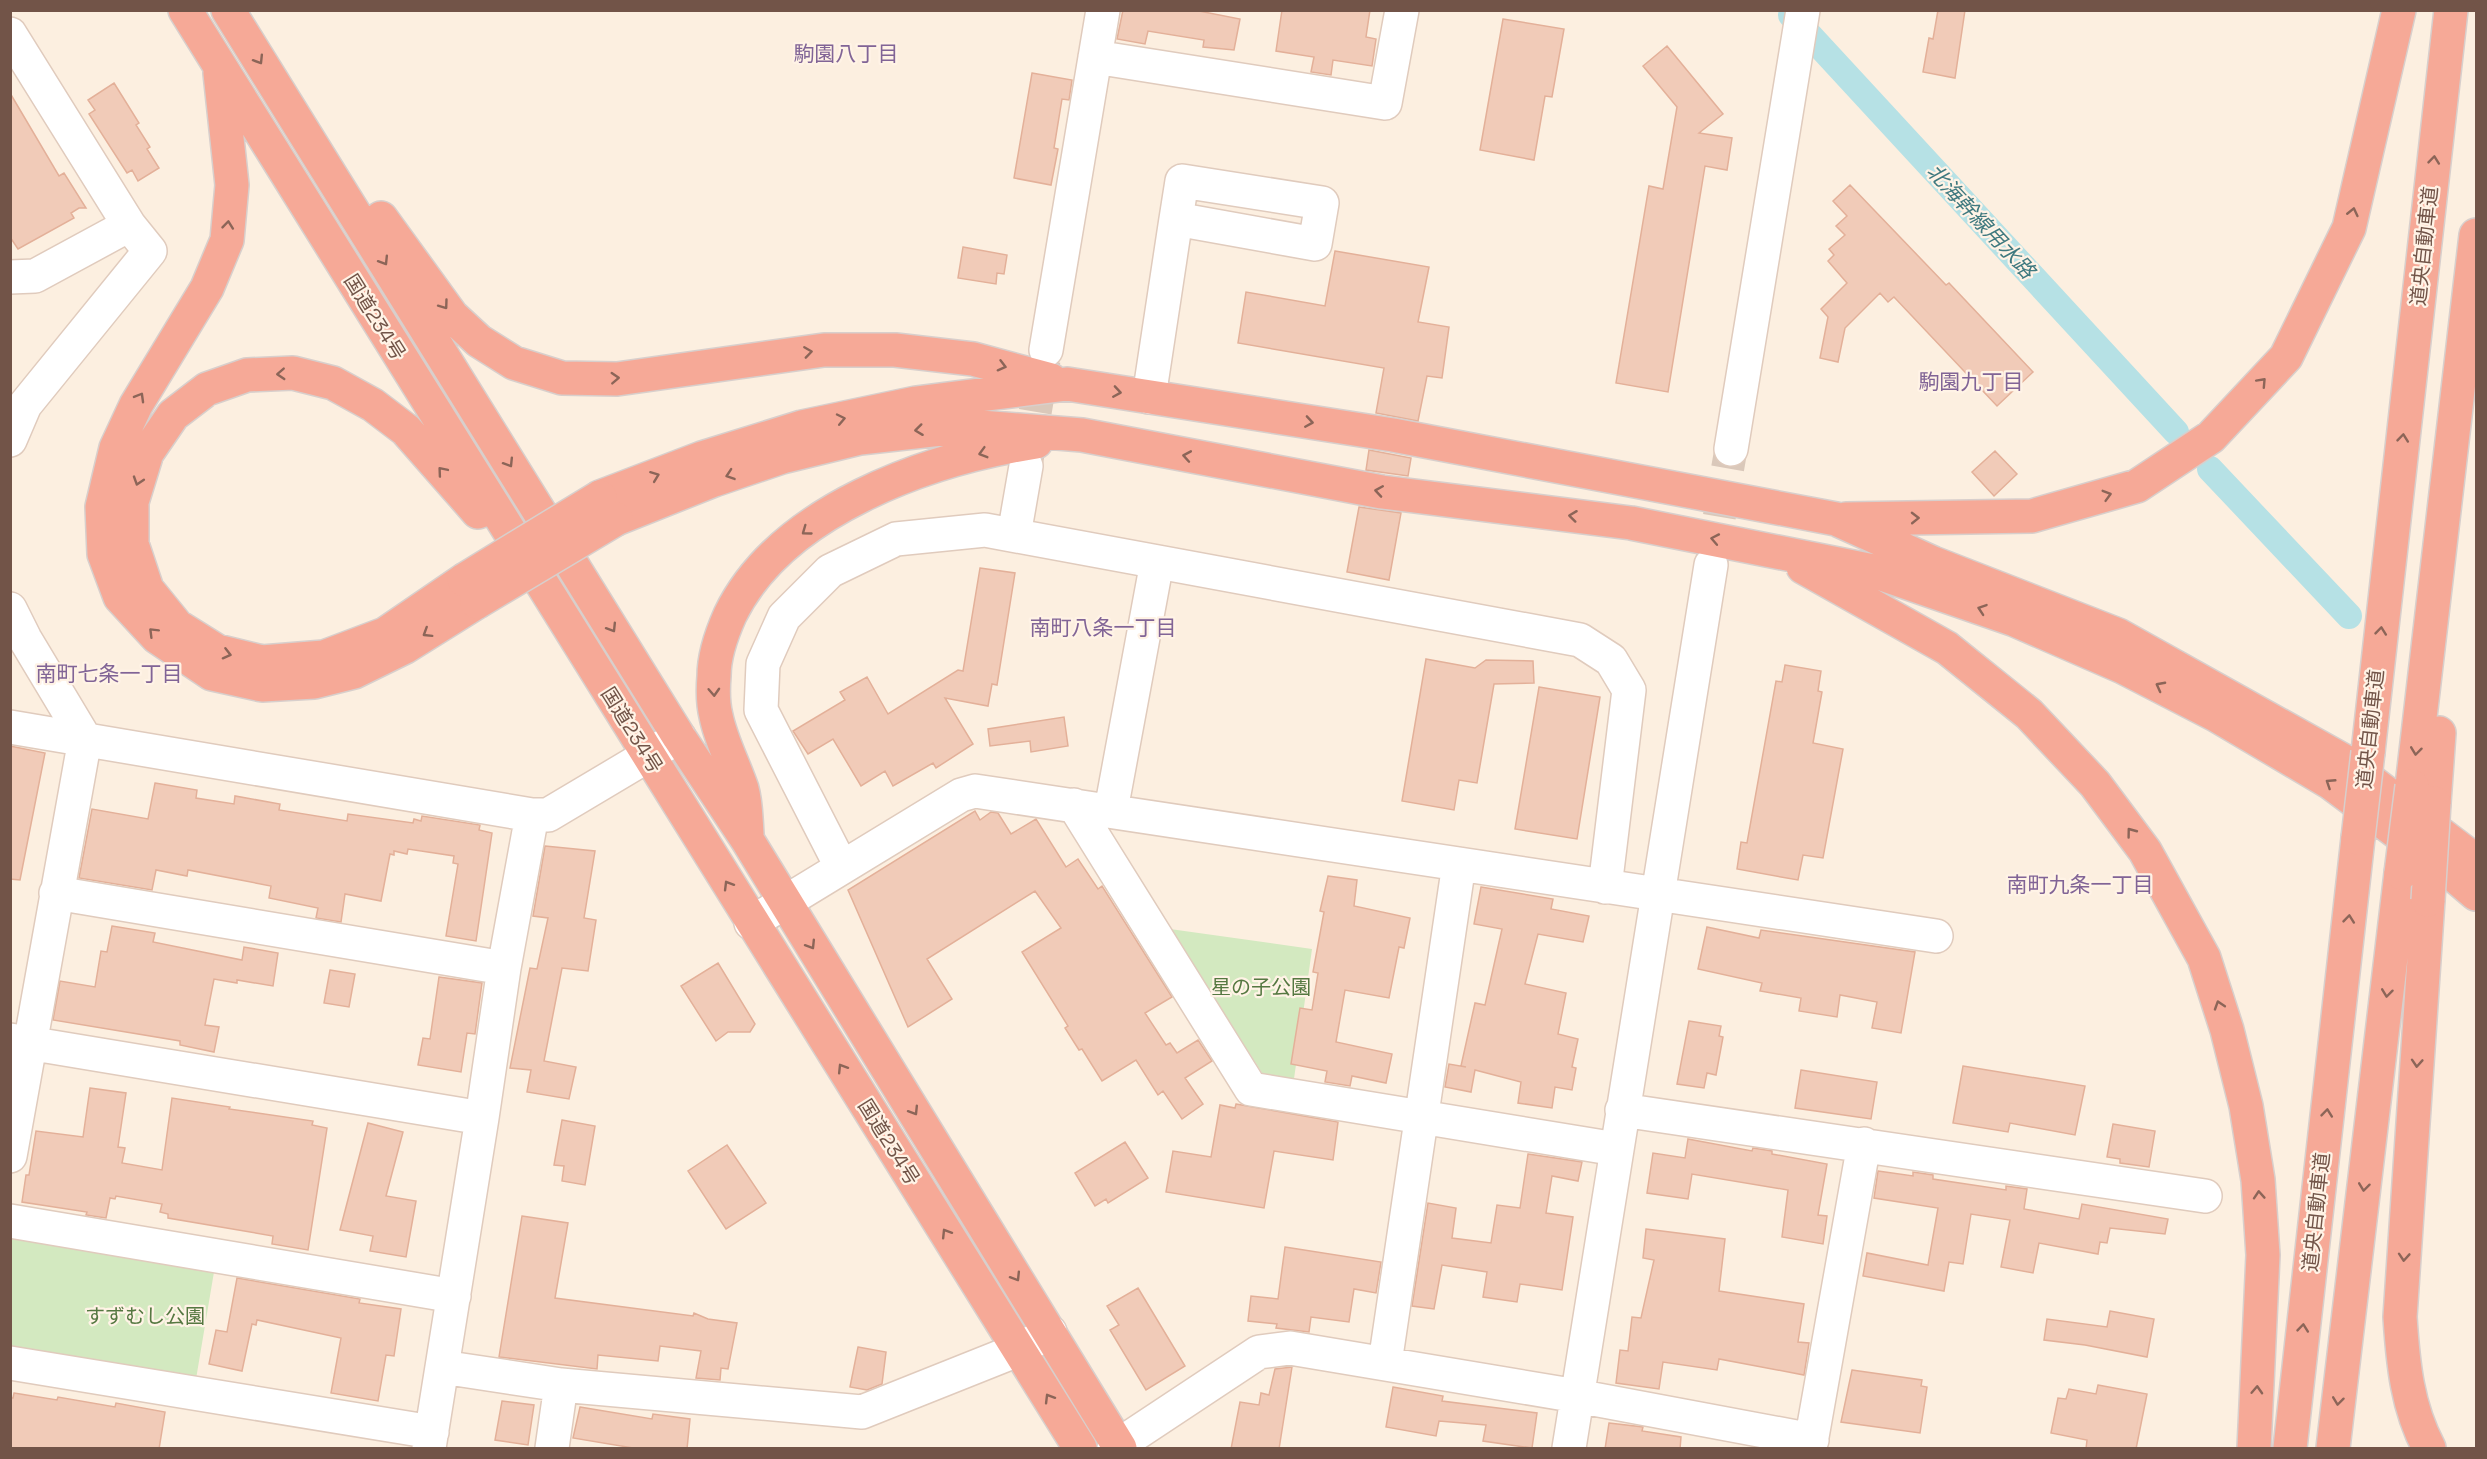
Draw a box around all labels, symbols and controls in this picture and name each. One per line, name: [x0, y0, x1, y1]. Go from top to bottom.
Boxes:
district label: 駒園八丁目: [794, 40, 899, 67]
one-way arrow: [252, 53, 263, 64]
one-way arrow: [2427, 156, 2440, 165]
water label: 北海幹線用水路: [1921, 158, 2042, 285]
street label: 道央自動車道: [2405, 185, 2443, 307]
one-way arrow: [2345, 207, 2358, 217]
one-way arrow: [221, 220, 234, 229]
one-way arrow: [377, 255, 388, 266]
street label: 国道234号: [338, 269, 412, 365]
one-way arrow: [437, 299, 448, 310]
one-way arrow: [804, 347, 813, 359]
one-way arrow: [997, 359, 1007, 372]
one-way arrow: [277, 367, 286, 380]
district label: 駒園九丁目: [1919, 368, 2024, 395]
one-way arrow: [611, 372, 620, 385]
one-way arrow: [2255, 379, 2266, 389]
one-way arrow: [1112, 385, 1121, 397]
one-way arrow: [133, 393, 145, 403]
one-way arrow: [836, 413, 846, 426]
one-way arrow: [1305, 416, 1314, 428]
one-way arrow: [914, 423, 924, 435]
one-way arrow: [2396, 433, 2409, 442]
one-way arrow: [978, 446, 988, 459]
one-way arrow: [1183, 450, 1193, 463]
one-way arrow: [502, 457, 514, 467]
one-way arrow: [438, 467, 449, 478]
one-way arrow: [725, 467, 736, 480]
one-way arrow: [649, 471, 660, 483]
one-way arrow: [133, 475, 146, 486]
one-way arrow: [1374, 485, 1384, 498]
one-way arrow: [2101, 490, 2112, 502]
one-way arrow: [1568, 510, 1577, 522]
one-way arrow: [1911, 512, 1920, 524]
one-way arrow: [801, 523, 812, 534]
one-way arrow: [1710, 534, 1720, 547]
one-way arrow: [1977, 603, 1988, 616]
district label: 南町八条一丁目: [1030, 614, 1177, 641]
one-way arrow: [605, 622, 617, 632]
one-way arrow: [423, 626, 433, 638]
one-way arrow: [2374, 627, 2387, 636]
one-way arrow: [149, 629, 160, 640]
one-way arrow: [222, 646, 232, 659]
district label: 南町七条一丁目: [36, 660, 183, 687]
street label: 道央自動車道: [2351, 668, 2389, 790]
street label: 国道234号: [595, 682, 669, 778]
one-way arrow: [2156, 682, 2167, 693]
one-way arrow: [708, 688, 721, 697]
one-way arrow: [2410, 747, 2423, 756]
one-way arrow: [2325, 779, 2336, 790]
one-way arrow: [2128, 828, 2139, 839]
district label: 南町九条一丁目: [2007, 871, 2154, 898]
one-way arrow: [723, 881, 735, 891]
one-way arrow: [2342, 915, 2355, 924]
one-way arrow: [804, 939, 816, 949]
park label: 星の子公園: [1211, 974, 1311, 1000]
one-way arrow: [2381, 989, 2394, 998]
one-way arrow: [2214, 1000, 2226, 1011]
one-way arrow: [2411, 1058, 2424, 1067]
one-way arrow: [838, 1064, 850, 1074]
street label: 国道234号: [852, 1094, 926, 1190]
one-way arrow: [906, 1105, 918, 1115]
one-way arrow: [2320, 1109, 2333, 1118]
street label: 道央自動車道: [2297, 1151, 2335, 1273]
one-way arrow: [2358, 1182, 2370, 1192]
one-way arrow: [2252, 1191, 2265, 1200]
one-way arrow: [942, 1229, 954, 1239]
one-way arrow: [2397, 1253, 2410, 1262]
one-way arrow: [1008, 1271, 1020, 1281]
park label: すずむし公園: [85, 1303, 205, 1329]
one-way arrow: [2296, 1323, 2309, 1332]
one-way arrow: [2250, 1386, 2263, 1395]
one-way arrow: [1045, 1394, 1057, 1404]
one-way arrow: [2332, 1397, 2345, 1406]

